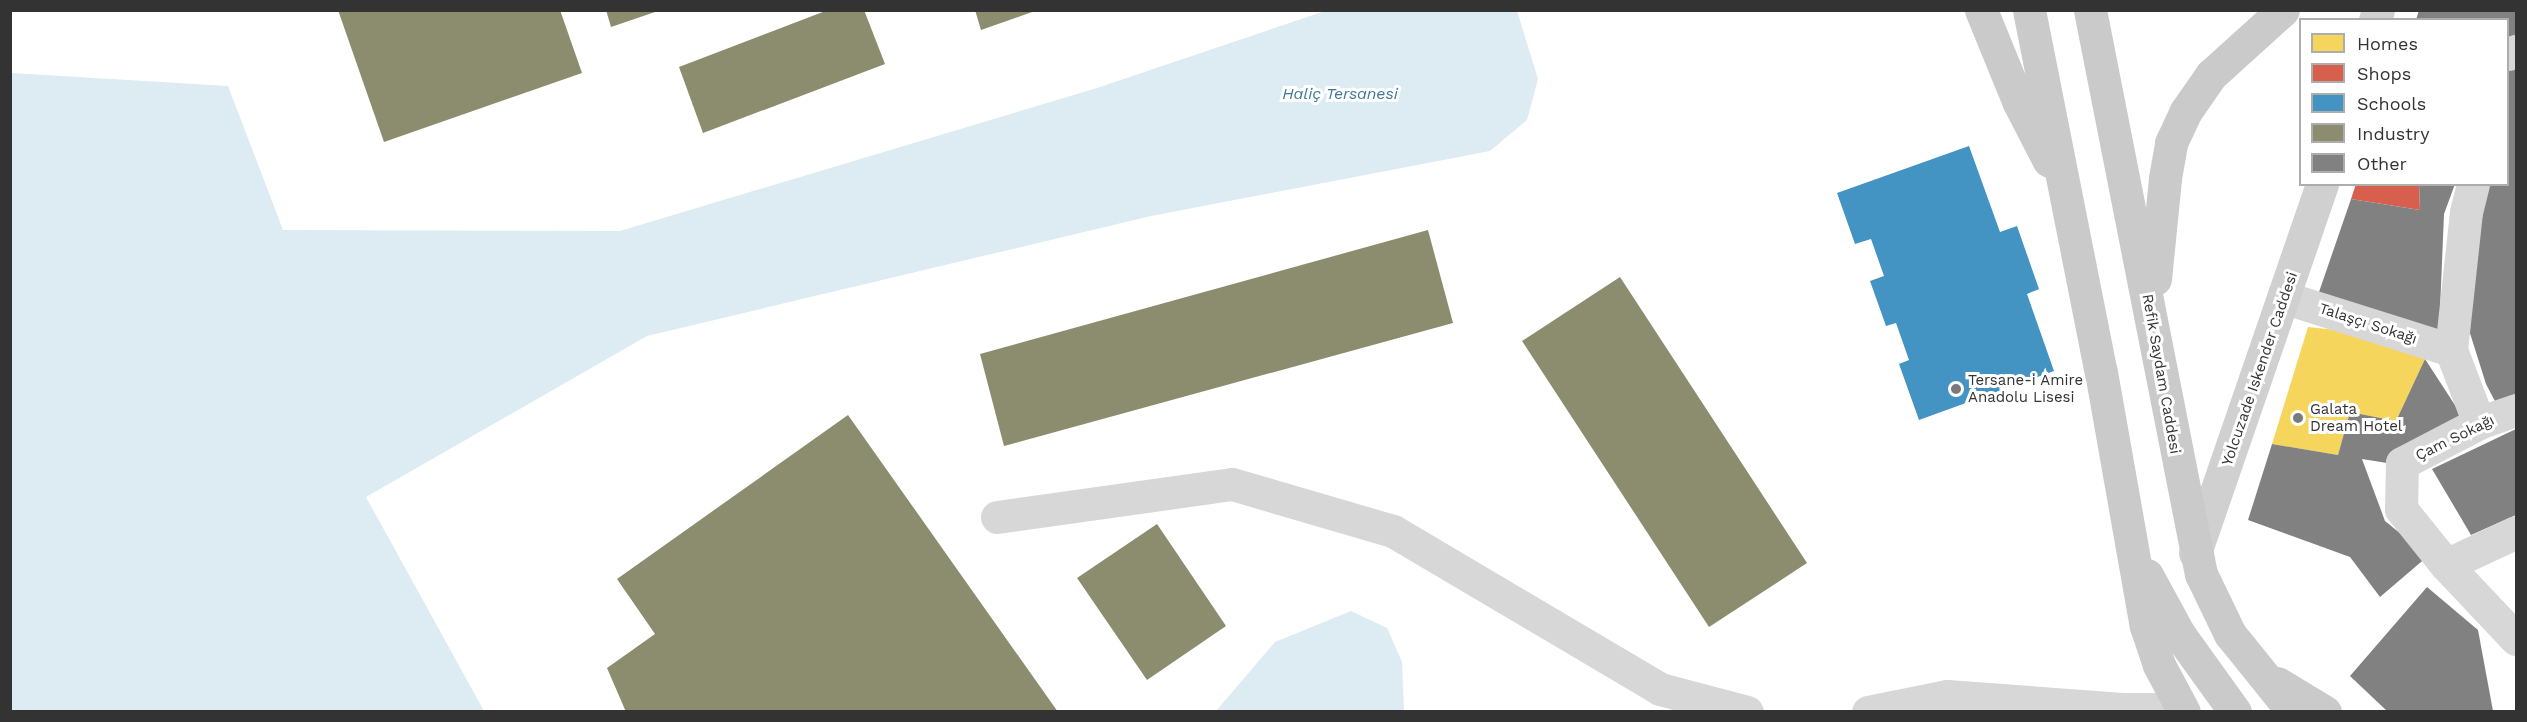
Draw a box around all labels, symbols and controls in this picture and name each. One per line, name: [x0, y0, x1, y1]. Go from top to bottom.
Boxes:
legend: [2299, 18, 2509, 186]
text: Homes: [2357, 33, 2418, 54]
text: Shops: [2357, 63, 2411, 84]
water label: Haliç Tersanesi: [1282, 84, 1398, 104]
text: Schools: [2357, 93, 2426, 114]
text: Industry: [2357, 123, 2429, 144]
text: Other: [2357, 153, 2407, 174]
street label: Yolcuzade Iskender Caddesi: [2218, 270, 2302, 468]
street label: Refik Saydam Caddesi: [2138, 292, 2184, 456]
street label: Talaşçı Sokağı: [2317, 300, 2419, 348]
place label: Tersane-i Amire Anadolu Lisesi: [1968, 371, 2084, 406]
marker: Tersane-i Amire Anadolu Lisesi: [1949, 382, 1963, 396]
place label: Galata Dream Hotel: [2310, 400, 2402, 435]
marker: Galata Dream Hotel: [2291, 411, 2305, 425]
street label: Çam Sokağı: [2413, 411, 2497, 465]

